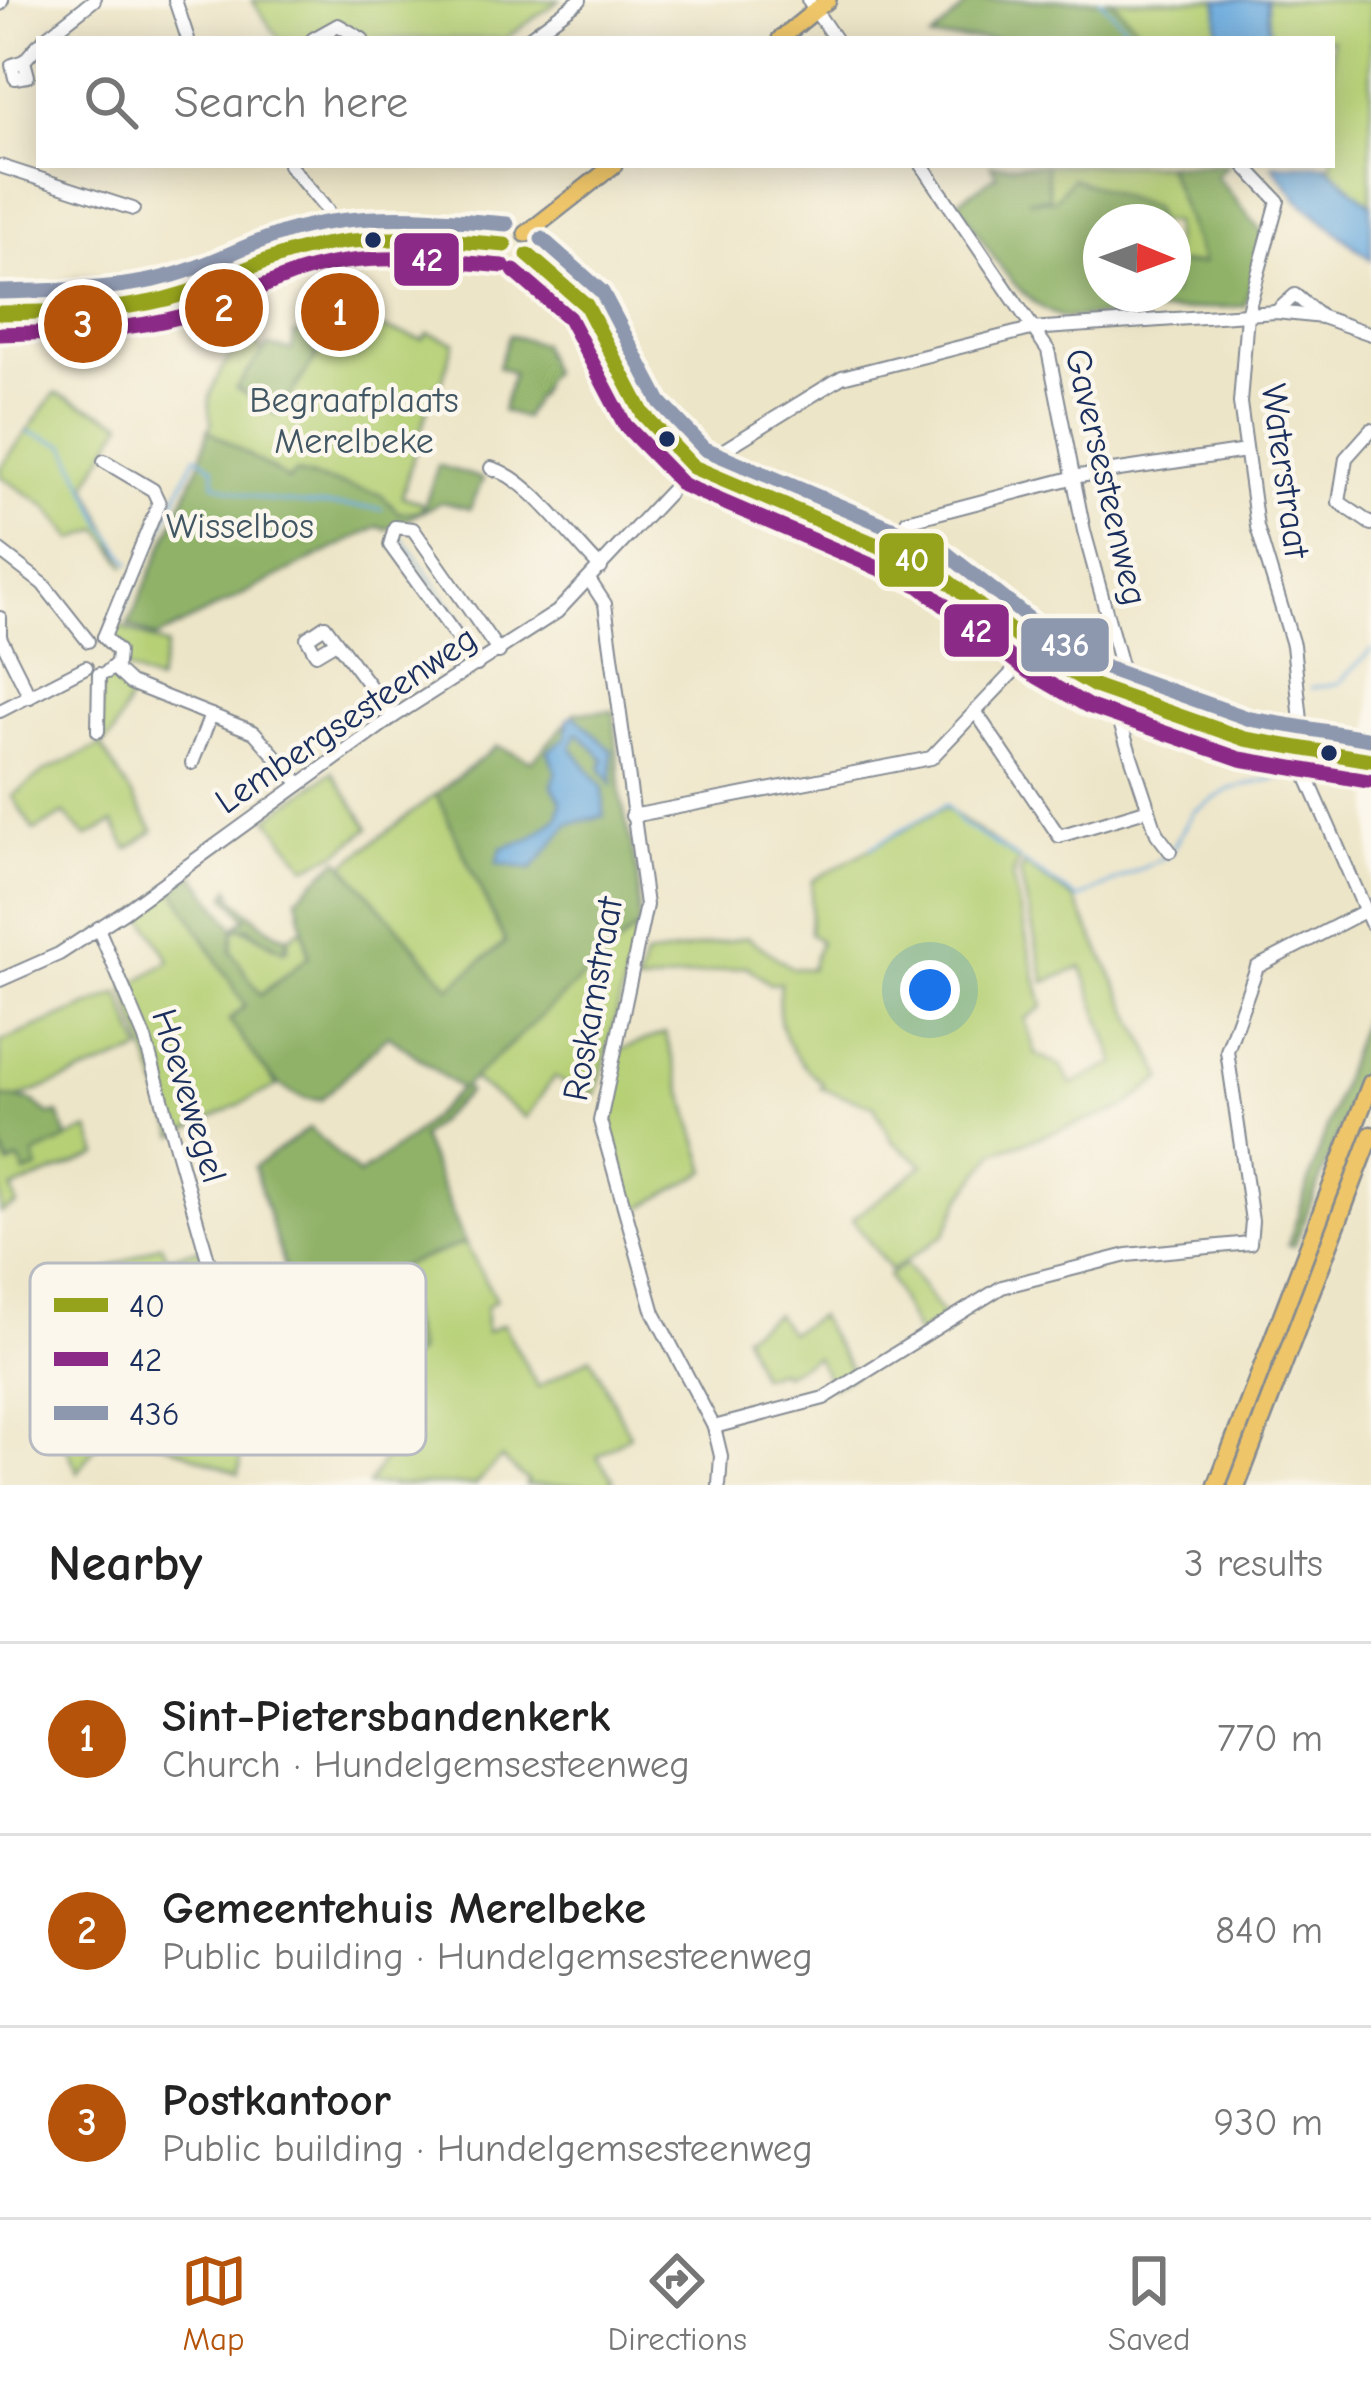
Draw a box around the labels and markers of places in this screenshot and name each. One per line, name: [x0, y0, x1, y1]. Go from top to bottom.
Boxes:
unlabelled marker: [362, 229, 384, 251]
pin: 2: [185, 263, 263, 353]
pin: 1: [301, 267, 379, 357]
pin: 3: [44, 279, 122, 369]
unlabelled marker: [656, 428, 678, 450]
unlabelled marker: [1318, 742, 1340, 764]

